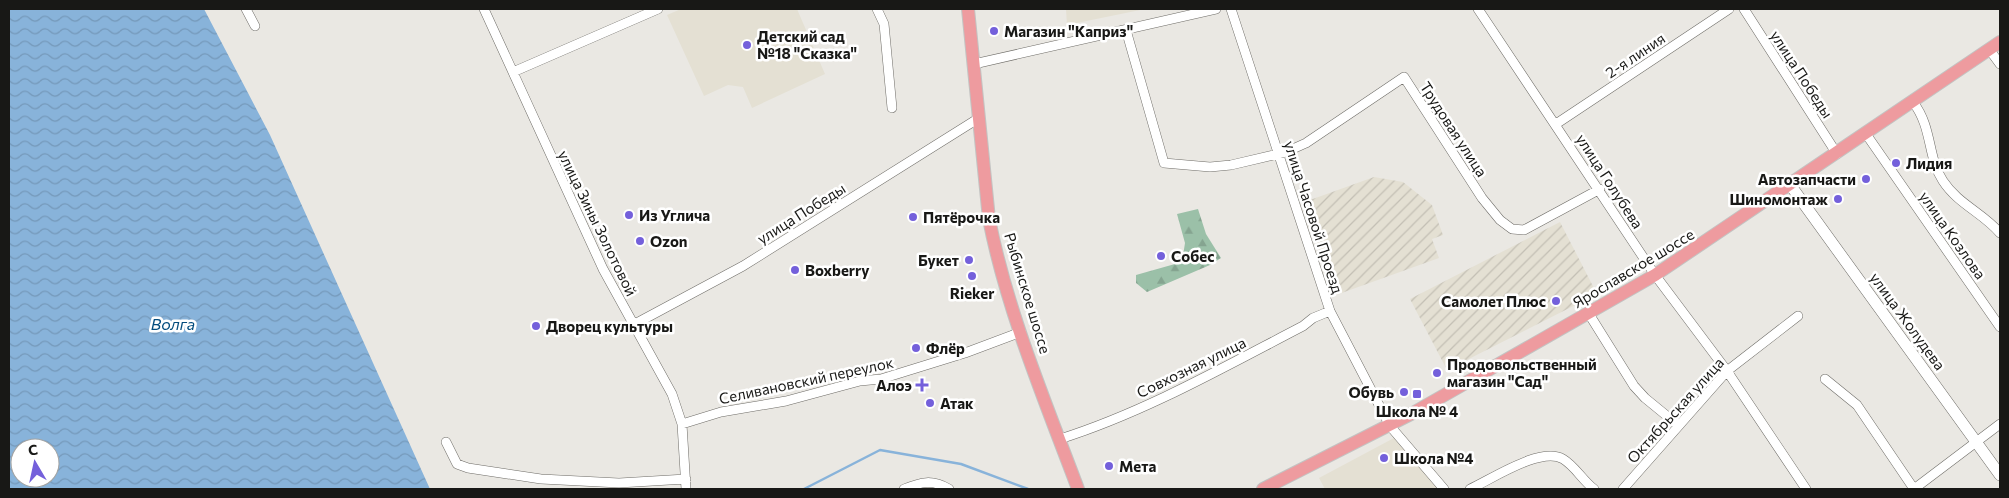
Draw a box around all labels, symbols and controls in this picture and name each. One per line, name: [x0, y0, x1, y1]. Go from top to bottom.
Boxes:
place label: Магазин "Каприз": [1004, 22, 1133, 40]
marker: Магазин "Каприз": [988, 25, 1000, 37]
place label: Детский сад №18 "Сказка": [757, 27, 857, 62]
street label: улица Победы: [1767, 27, 1837, 121]
street label: 2-я линия: [1602, 29, 1668, 81]
marker: Детский сад №18 "Сказка": [741, 39, 753, 51]
street label: Трудовая улица: [1417, 78, 1491, 180]
street label: улица Голубева: [1573, 130, 1647, 232]
street label: улица Часовой Проезд: [1281, 138, 1347, 296]
street label: улица Зины Золотовой: [555, 147, 641, 299]
place label: Лидия: [1906, 154, 1952, 172]
marker: Лидия: [1890, 157, 1902, 169]
place label: Автозапчасти: [1758, 170, 1856, 188]
marker: Автозапчасти: [1860, 173, 1872, 185]
street label: улица Победы: [754, 179, 848, 247]
street label: улица Козлова: [1916, 188, 1990, 282]
place label: Шиномонтаж: [1729, 190, 1828, 208]
marker: Шиномонтаж: [1832, 193, 1844, 205]
place label: Из Углича: [639, 206, 710, 224]
place label: Пятёрочка: [923, 208, 1000, 226]
marker: Из Углича: [623, 209, 635, 221]
marker: Пятёрочка: [907, 211, 919, 223]
street label: Ярославское шоссе: [1569, 225, 1697, 311]
street label: Рыбинское шоссе: [1001, 230, 1055, 356]
place label: Ozon: [650, 232, 688, 250]
marker: Ozon: [634, 235, 646, 247]
place label: Собес: [1171, 247, 1214, 265]
marker: Собес: [1155, 250, 1167, 262]
place label: Букет: [918, 251, 959, 269]
marker: Букет: [963, 254, 975, 266]
place label: Boxberry: [805, 261, 870, 279]
marker: Boxberry: [789, 264, 801, 276]
street label: улица Жолудева: [1867, 269, 1949, 373]
marker: Rieker: [966, 270, 978, 282]
place label: Rieker: [950, 284, 994, 302]
place label: Самолет Плюс: [1441, 292, 1546, 310]
marker: Самолет Плюс: [1550, 295, 1562, 307]
water label: Волга: [151, 314, 195, 333]
place label: Дворец культуры: [546, 317, 673, 335]
marker: Дворец культуры: [530, 320, 542, 332]
street label: Совхозная улица: [1134, 333, 1248, 401]
place label: Флёр: [926, 339, 965, 357]
marker: Флёр: [910, 342, 922, 354]
street label: Селивановский переулок: [717, 353, 895, 407]
street label: Октябрьская улица: [1623, 354, 1727, 466]
place label: Продовольственный магазин "Сад": [1447, 355, 1597, 390]
marker: Продовольственный магазин "Сад": [1431, 367, 1443, 379]
place label: Алоэ: [876, 376, 912, 394]
marker: Алоэ: [916, 379, 928, 391]
place label: Обувь: [1349, 383, 1394, 401]
marker: Обувь: [1398, 386, 1410, 398]
marker: Школа № 4: [1411, 388, 1423, 400]
place label: Атак: [940, 394, 974, 412]
marker: Атак: [924, 397, 936, 409]
place label: Школа № 4: [1376, 402, 1458, 420]
north arrow: [10, 438, 60, 488]
text: С: [27, 441, 39, 459]
place label: Школа №4: [1394, 449, 1474, 467]
marker: Школа №4: [1378, 452, 1390, 464]
place label: Мета: [1119, 457, 1156, 475]
marker: Мета: [1103, 460, 1115, 472]

